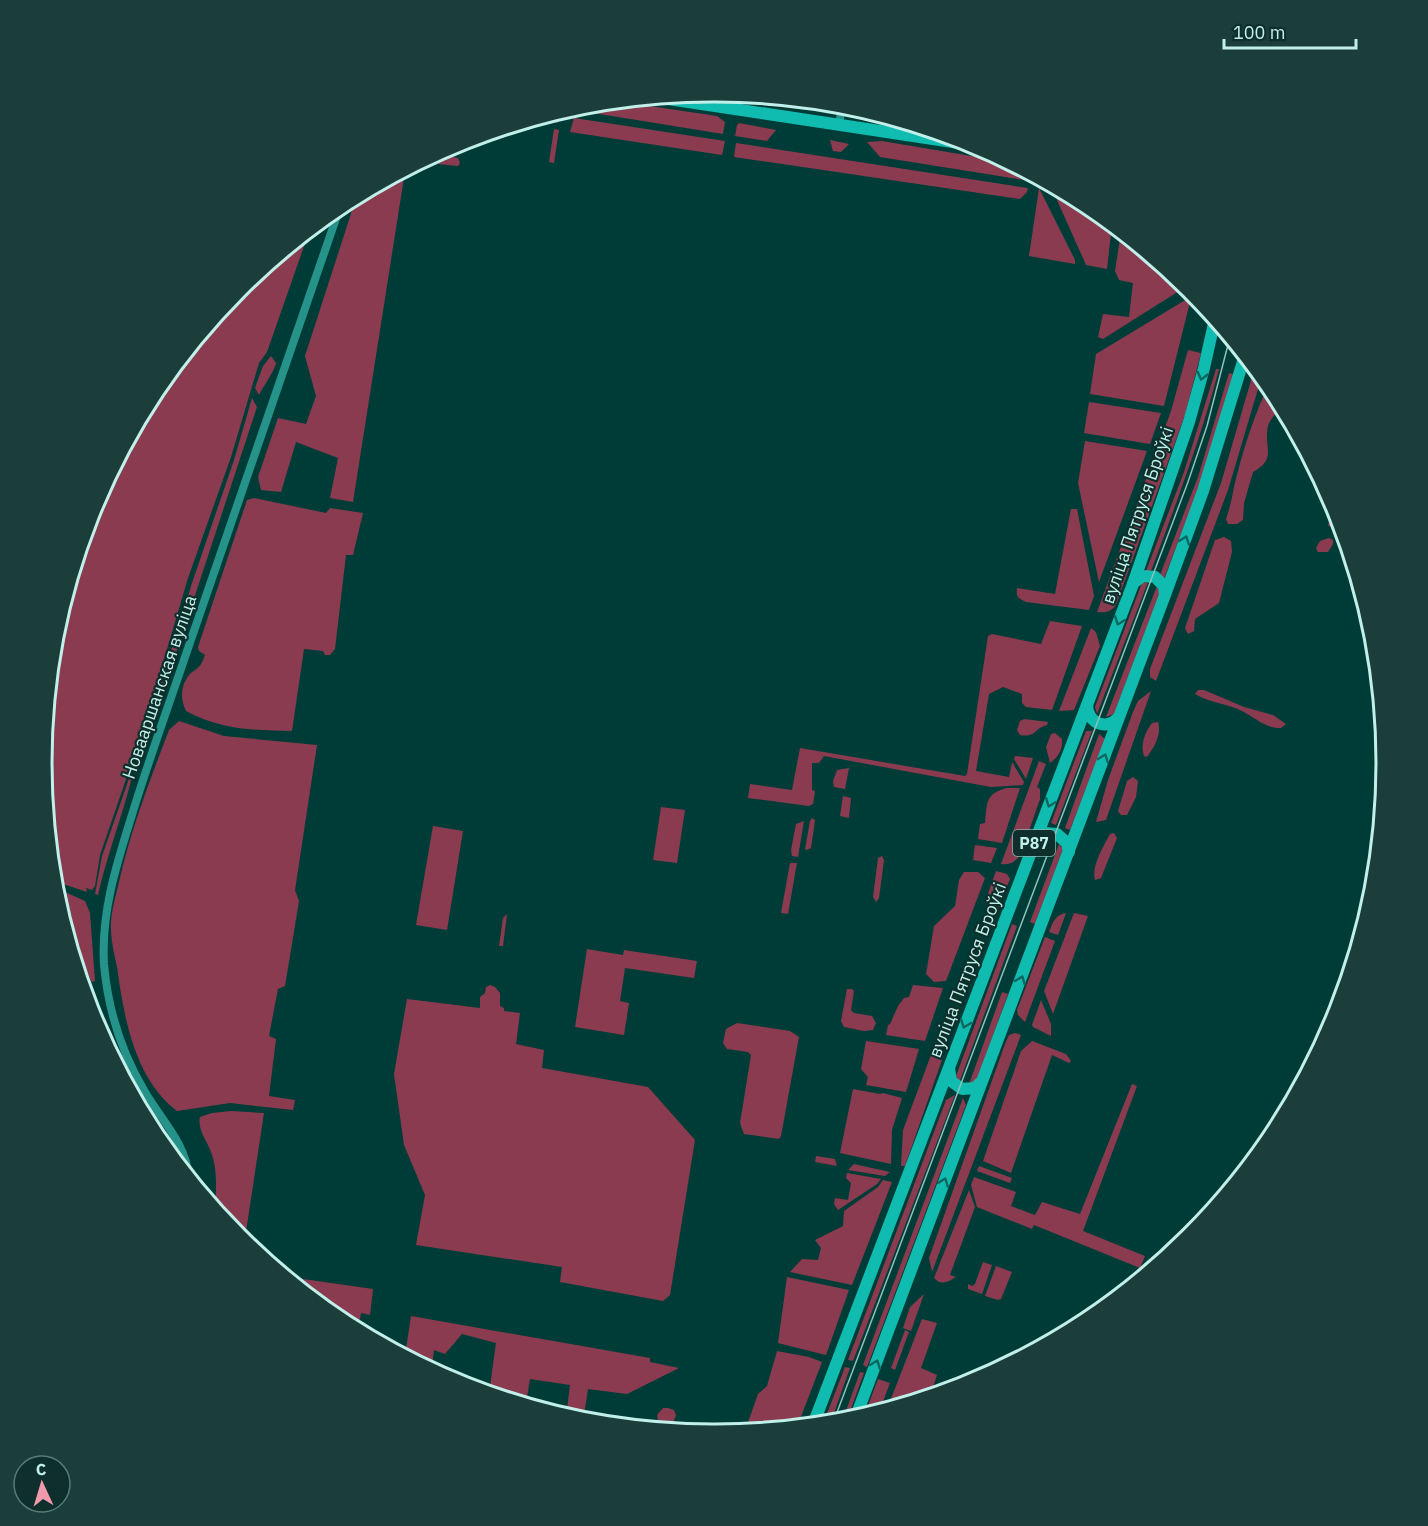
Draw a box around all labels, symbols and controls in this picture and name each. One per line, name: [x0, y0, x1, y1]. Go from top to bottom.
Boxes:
scale bar: [1224, 12, 1356, 50]
text: 100 m: [1233, 21, 1285, 44]
one-way arrow: [1197, 370, 1209, 381]
street label: вуліца Пятруся Броўкі: [1096, 423, 1178, 607]
one-way arrow: [1178, 535, 1191, 546]
street label: Новааршанская вуліца: [117, 592, 201, 782]
one-way arrow: [1114, 615, 1127, 625]
one-way arrow: [1097, 753, 1110, 764]
one-way arrow: [1045, 796, 1057, 807]
road number: Р87: [1013, 830, 1055, 856]
street label: вуліца Пятруся Броўкі: [923, 879, 1011, 1061]
one-way arrow: [1014, 975, 1026, 986]
one-way arrow: [960, 1018, 972, 1029]
one-way arrow: [937, 1177, 949, 1188]
one-way arrow: [869, 1360, 881, 1371]
north arrow: [12, 1454, 72, 1514]
text: С: [35, 1459, 47, 1479]

